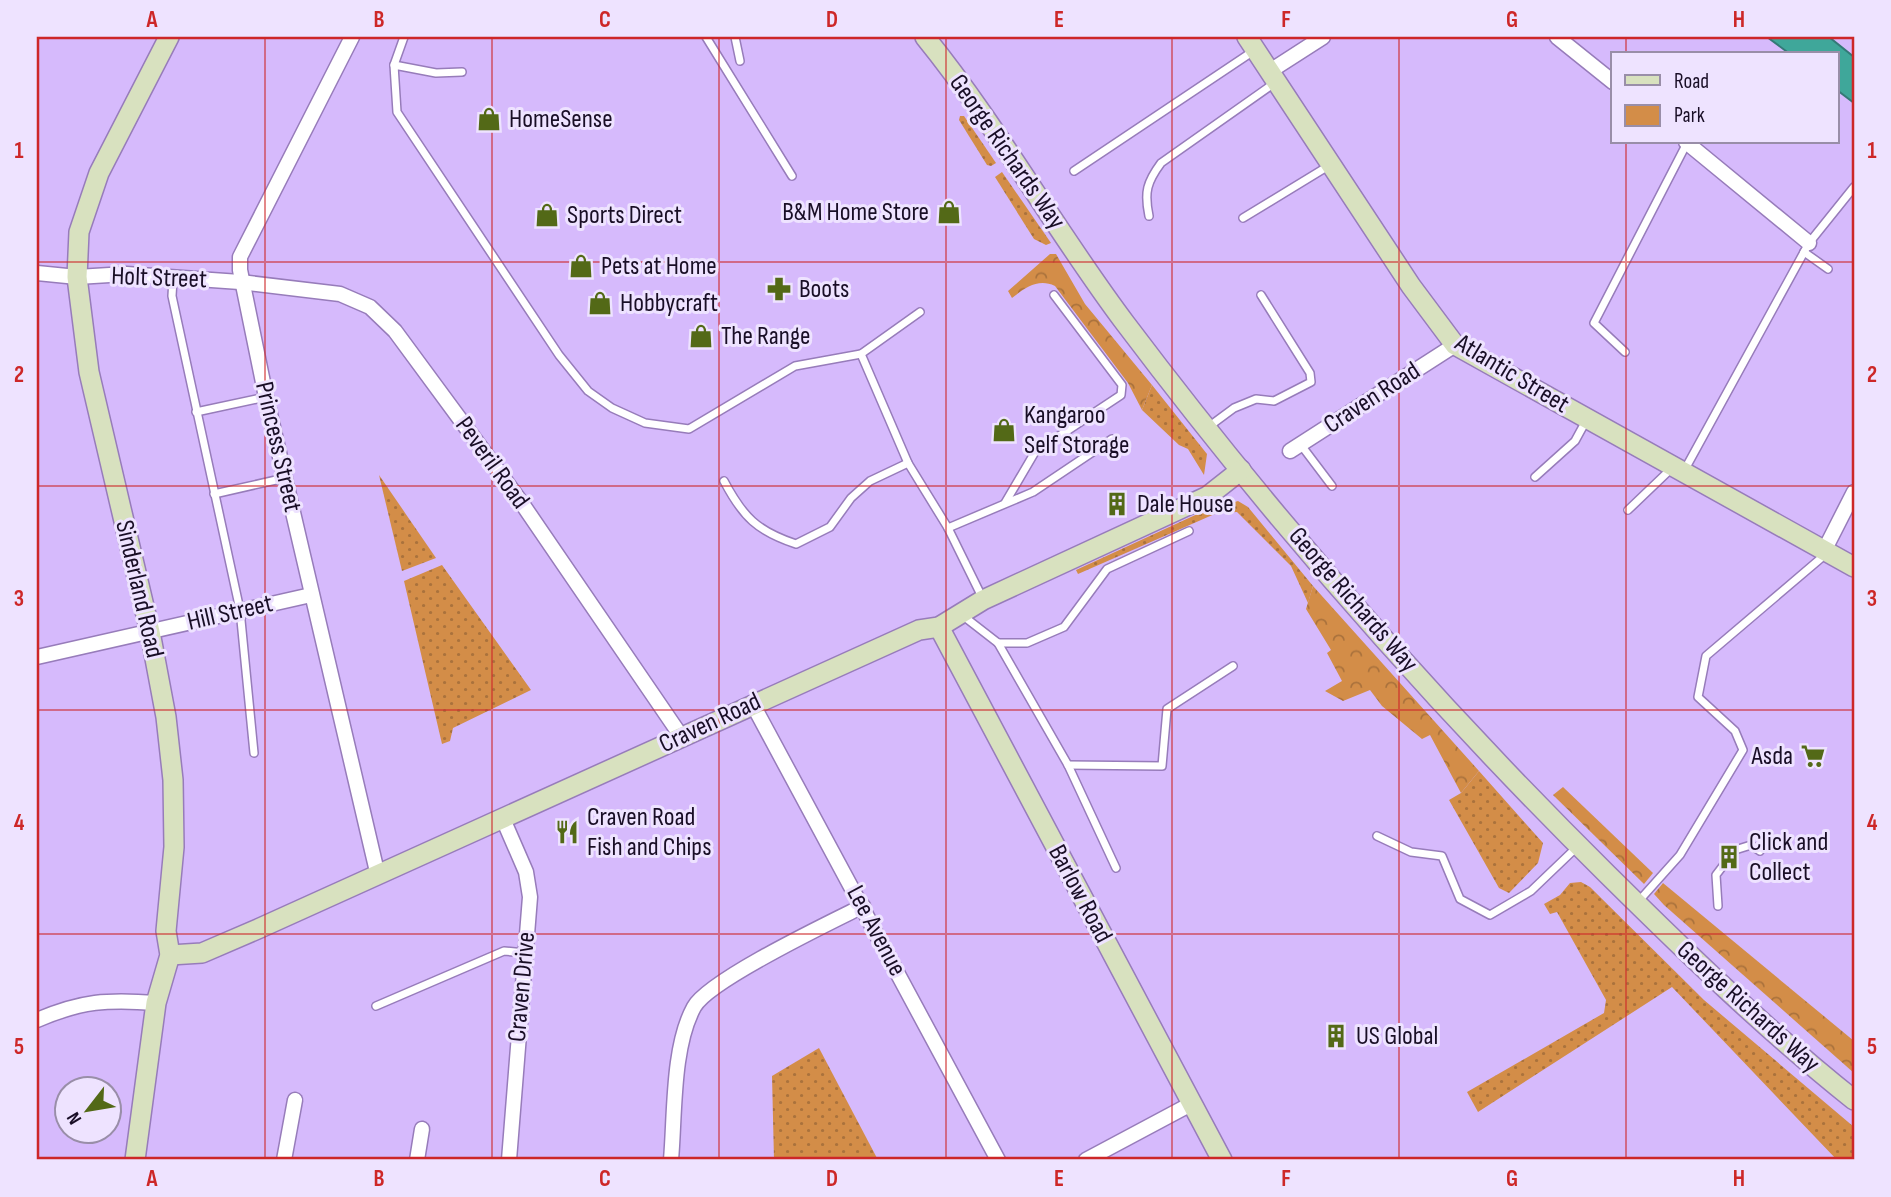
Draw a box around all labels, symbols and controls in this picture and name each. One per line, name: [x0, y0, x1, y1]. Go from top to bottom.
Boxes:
text: A: [146, 6, 159, 34]
text: B: [374, 6, 385, 34]
text: C: [599, 6, 611, 34]
text: D: [826, 6, 838, 34]
text: E: [1054, 6, 1064, 34]
text: F: [1281, 6, 1291, 34]
text: G: [1506, 6, 1518, 34]
text: H: [1733, 6, 1745, 34]
legend: [1611, 52, 1839, 144]
street label: George Richards Way: [942, 69, 1072, 235]
text: Road: [1674, 69, 1709, 94]
text: Park: [1674, 103, 1705, 128]
place label: HomeSense: [509, 104, 613, 135]
shop icon: HomeSense: [475, 105, 503, 133]
text: 1: [14, 137, 24, 165]
text: 1: [1867, 137, 1877, 165]
place label: B&M Home Store: [782, 197, 929, 228]
shop icon: B&M Home Store: [935, 198, 963, 226]
place label: Sports Direct: [567, 200, 682, 231]
shop icon: Sports Direct: [533, 201, 561, 229]
place label: Pets at Home: [601, 251, 717, 282]
shop icon: Pets at Home: [567, 252, 595, 280]
street label: Holt Street: [111, 261, 207, 295]
place label: Boots: [799, 274, 849, 305]
pharmacy icon: Boots: [765, 275, 793, 303]
place label: Hobbycraft: [620, 288, 718, 319]
shop icon: Hobbycraft: [586, 289, 614, 317]
place label: The Range: [721, 321, 811, 352]
shop icon: The Range: [687, 322, 715, 350]
street label: Atlantic Street: [1449, 327, 1575, 420]
street label: Craven Road: [1318, 356, 1426, 440]
text: 2: [14, 361, 24, 389]
text: 2: [1867, 361, 1877, 389]
street label: Princess Street: [248, 379, 308, 515]
place label: Kangaroo Self Storage: [1024, 400, 1129, 461]
street label: Peveril Road: [448, 411, 536, 515]
shop icon: Kangaroo Self Storage: [990, 416, 1018, 444]
place label: Dale House: [1137, 489, 1234, 520]
building icon: Dale House: [1103, 490, 1131, 518]
street label: Sinderland Road: [108, 517, 170, 661]
street label: George Richards Way: [1282, 521, 1424, 679]
text: 3: [14, 585, 24, 613]
text: 3: [1867, 585, 1877, 613]
street label: Hill Street: [184, 588, 276, 638]
street label: Craven Road: [654, 686, 766, 760]
place label: Asda: [1751, 741, 1793, 772]
supermarket icon: Asda: [1799, 742, 1827, 770]
place label: Craven Road Fish and Chips: [587, 802, 711, 863]
text: 4: [14, 809, 25, 837]
text: 4: [1867, 809, 1878, 837]
restaurant icon: Craven Road Fish and Chips: [553, 818, 581, 846]
place label: Click and Collect: [1749, 827, 1828, 888]
street label: Barlow Road: [1041, 840, 1119, 948]
building icon: Click and Collect: [1715, 843, 1743, 871]
street label: Lee Avenue: [839, 880, 913, 982]
street label: Craven Drive: [502, 931, 542, 1043]
street label: George Richards Way: [1670, 935, 1826, 1079]
place label: US Global: [1356, 1021, 1438, 1052]
building icon: US Global: [1322, 1022, 1350, 1050]
text: 5: [14, 1033, 24, 1061]
text: 5: [1867, 1033, 1877, 1061]
north arrow: [52, 1074, 122, 1144]
text: N: [62, 1108, 87, 1128]
text: A: [146, 1165, 159, 1193]
text: B: [374, 1165, 385, 1193]
text: C: [599, 1165, 611, 1193]
text: D: [826, 1165, 838, 1193]
text: E: [1054, 1165, 1064, 1193]
text: F: [1281, 1165, 1291, 1193]
text: G: [1506, 1165, 1518, 1193]
text: H: [1733, 1165, 1745, 1193]

